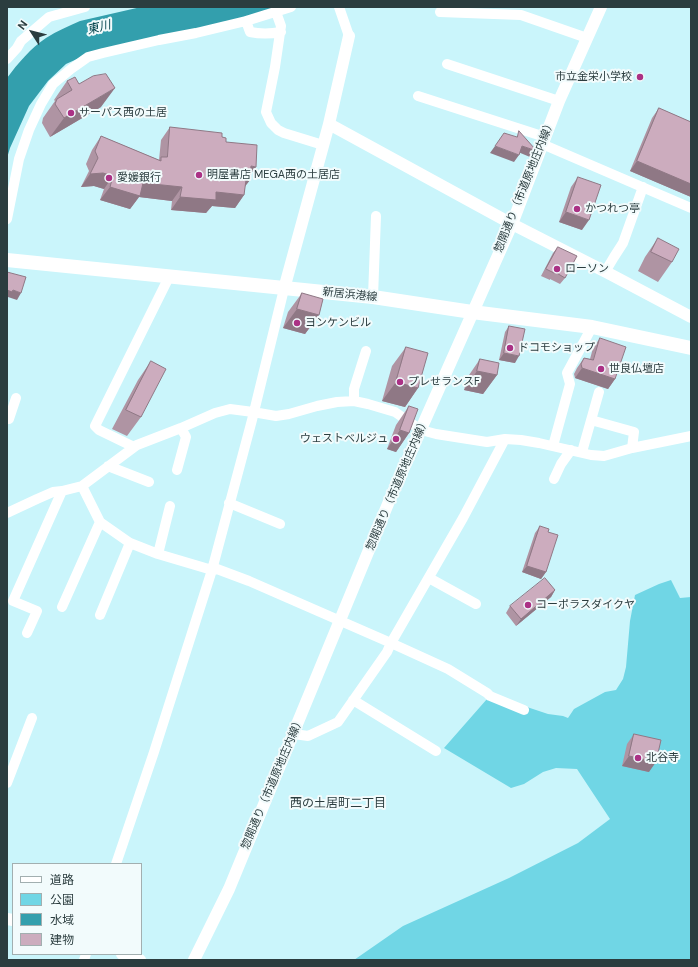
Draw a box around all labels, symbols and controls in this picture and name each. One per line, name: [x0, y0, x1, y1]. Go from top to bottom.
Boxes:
north arrow: [12, 12, 52, 52]
text: N: [14, 18, 30, 32]
water label: 東川: [86, 18, 112, 38]
place label: 市立金栄小学校: [555, 70, 632, 84]
marker: 市立金栄小学校: [635, 72, 645, 82]
place label: サーパス西の土居: [79, 106, 167, 120]
marker: サーパス西の土居: [66, 108, 76, 118]
street label: 惣開通り（市道原地庄内線）: [492, 117, 558, 255]
place label: 明屋書店 MEGA西の土居店: [207, 168, 340, 182]
marker: 明屋書店 MEGA西の土居店: [194, 170, 204, 180]
place label: 愛媛銀行: [117, 171, 161, 185]
marker: 愛媛銀行: [104, 173, 114, 183]
place label: かつれつ亭: [585, 202, 640, 216]
marker: かつれつ亭: [572, 204, 582, 214]
place label: ローソン: [565, 262, 609, 276]
marker: ローソン: [552, 264, 562, 274]
street label: 新居浜港線: [322, 286, 378, 304]
place label: ヨンケンビル: [305, 316, 371, 330]
marker: ヨンケンビル: [292, 318, 302, 328]
place label: ドコモショップ: [518, 341, 595, 355]
marker: ドコモショップ: [505, 343, 515, 353]
place label: 世良仏壇店: [609, 362, 664, 376]
marker: 世良仏壇店: [596, 364, 606, 374]
place label: プレせランスF: [408, 375, 480, 389]
marker: プレせランスF: [395, 377, 405, 387]
street label: 惣開通り（市道原地庄内線）: [364, 416, 432, 552]
place label: ウェストベルジュ: [300, 432, 388, 446]
marker: ウェストベルジュ: [391, 434, 401, 444]
place label: コーポラスダイクヤ: [536, 598, 635, 612]
marker: コーポラスダイクヤ: [523, 600, 533, 610]
street label: 惣開通り（市道原地庄内線）: [239, 715, 307, 851]
place label: 北谷寺: [646, 751, 679, 765]
marker: 北谷寺: [633, 753, 643, 763]
district label: 西の土居町二丁目: [290, 797, 386, 811]
legend: [12, 863, 142, 955]
text: 道路: [50, 872, 74, 888]
text: 公園: [50, 892, 74, 908]
text: 水域: [50, 912, 74, 928]
text: 建物: [50, 932, 74, 948]

